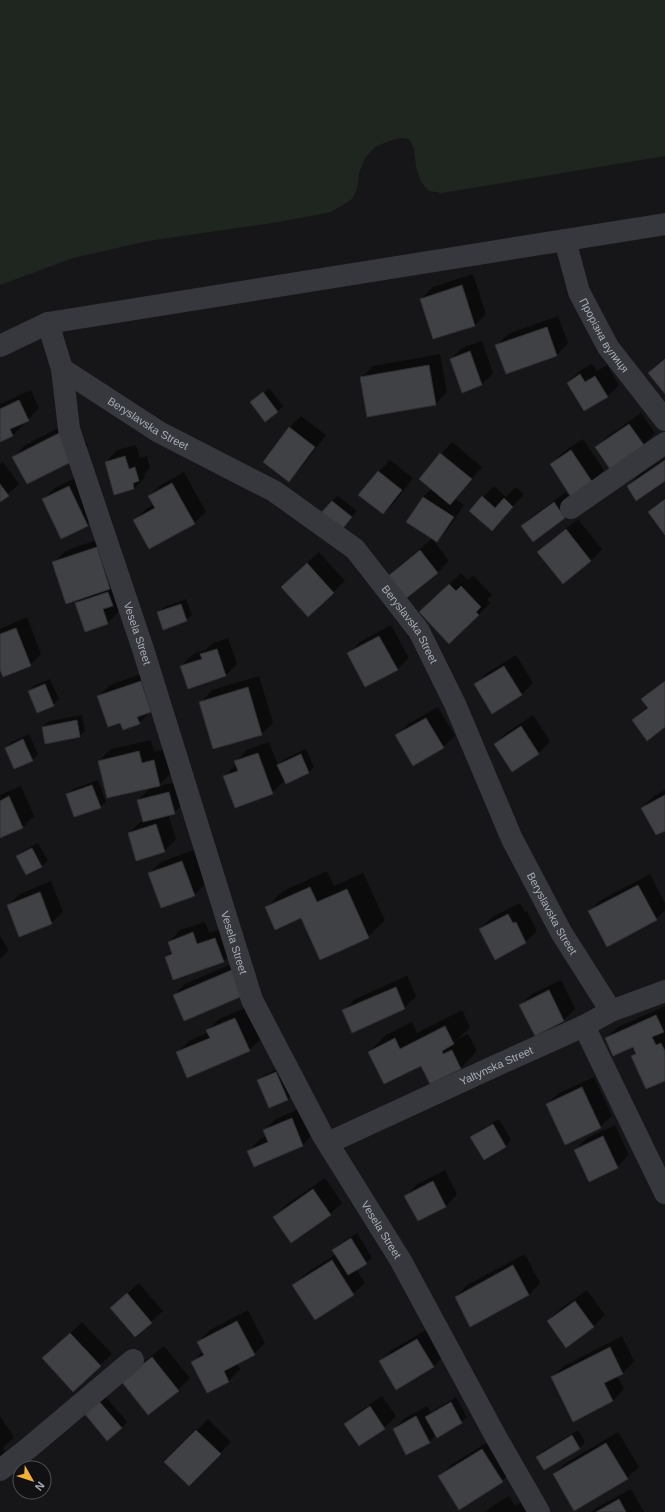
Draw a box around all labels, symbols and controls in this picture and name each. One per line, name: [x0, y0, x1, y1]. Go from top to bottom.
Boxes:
street label: Прорізна вулиця: [577, 296, 631, 375]
street label: Beryslavska Street: [106, 395, 190, 452]
street label: Beryslavska Street: [380, 583, 440, 665]
street label: Vesela Street: [122, 600, 154, 666]
street label: Beryslavska Street: [525, 870, 580, 957]
street label: Vesela Street: [219, 910, 250, 976]
street label: Yaltynska Street: [457, 1044, 535, 1088]
street label: Vesela Street: [359, 1199, 404, 1261]
north arrow: [12, 1460, 52, 1500]
text: N: [33, 1479, 47, 1493]

